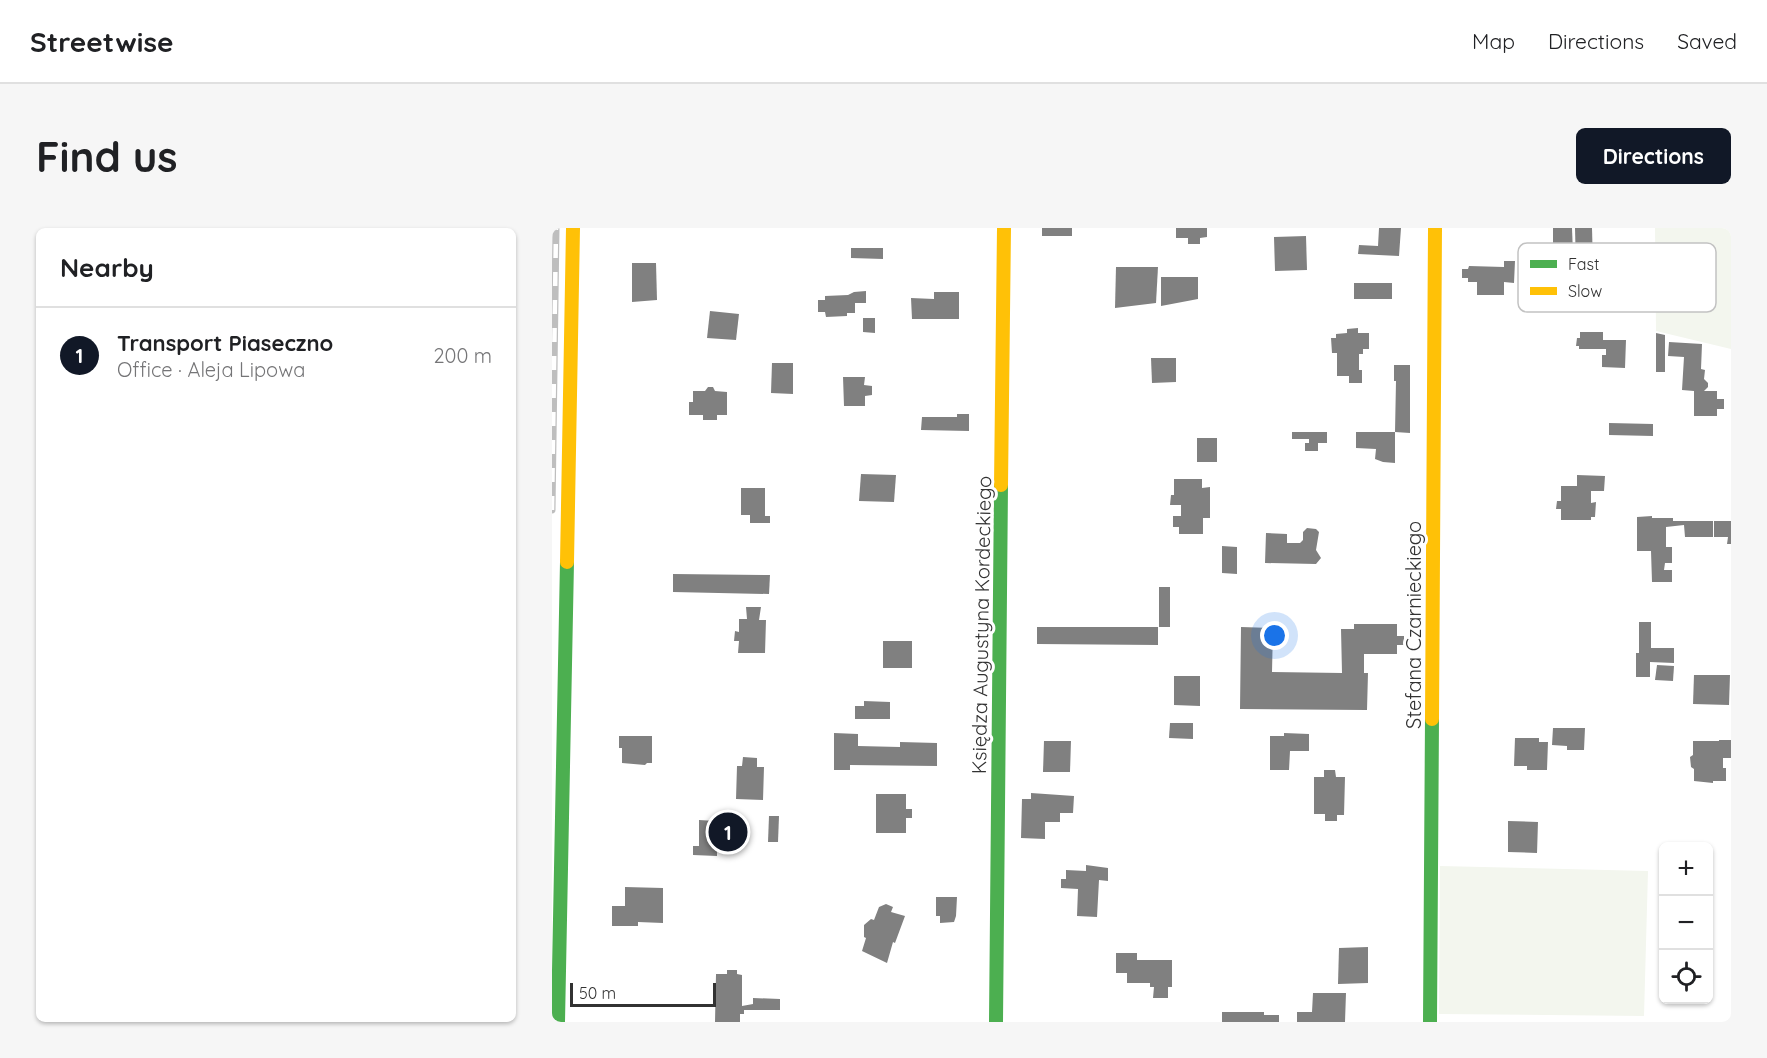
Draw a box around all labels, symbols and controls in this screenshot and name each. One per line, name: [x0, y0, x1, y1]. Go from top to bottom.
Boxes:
text: Streetwise: [30, 24, 173, 59]
text: Map: [1472, 28, 1515, 54]
text: Directions: [1548, 28, 1644, 54]
text: Saved: [1677, 28, 1737, 54]
button: Directions: [1576, 128, 1731, 184]
text: Find us: [36, 130, 178, 183]
legend: [1518, 243, 1716, 312]
text: Nearby: [60, 251, 154, 284]
text: Fast: [1568, 254, 1599, 274]
text: Slow: [1568, 281, 1602, 301]
text: Transport Piaseczno: [117, 329, 333, 357]
text: 1: [76, 343, 83, 368]
text: 200 m: [433, 343, 492, 368]
text: Office · Aleja Lipowa: [117, 357, 305, 382]
street label: Księdza Augustyna Kordeckiego: [966, 476, 996, 774]
street label: Stefana Czarnieckiego: [1401, 521, 1426, 729]
your location: [1260, 621, 1289, 650]
pin: 1: [708, 810, 747, 854]
map controls: [1659, 842, 1713, 1004]
button: +: [1659, 842, 1713, 896]
button: −: [1659, 896, 1713, 950]
button: locate: [1659, 950, 1713, 1004]
scale bar: [570, 980, 716, 1008]
text: 50 m: [579, 983, 616, 1003]

